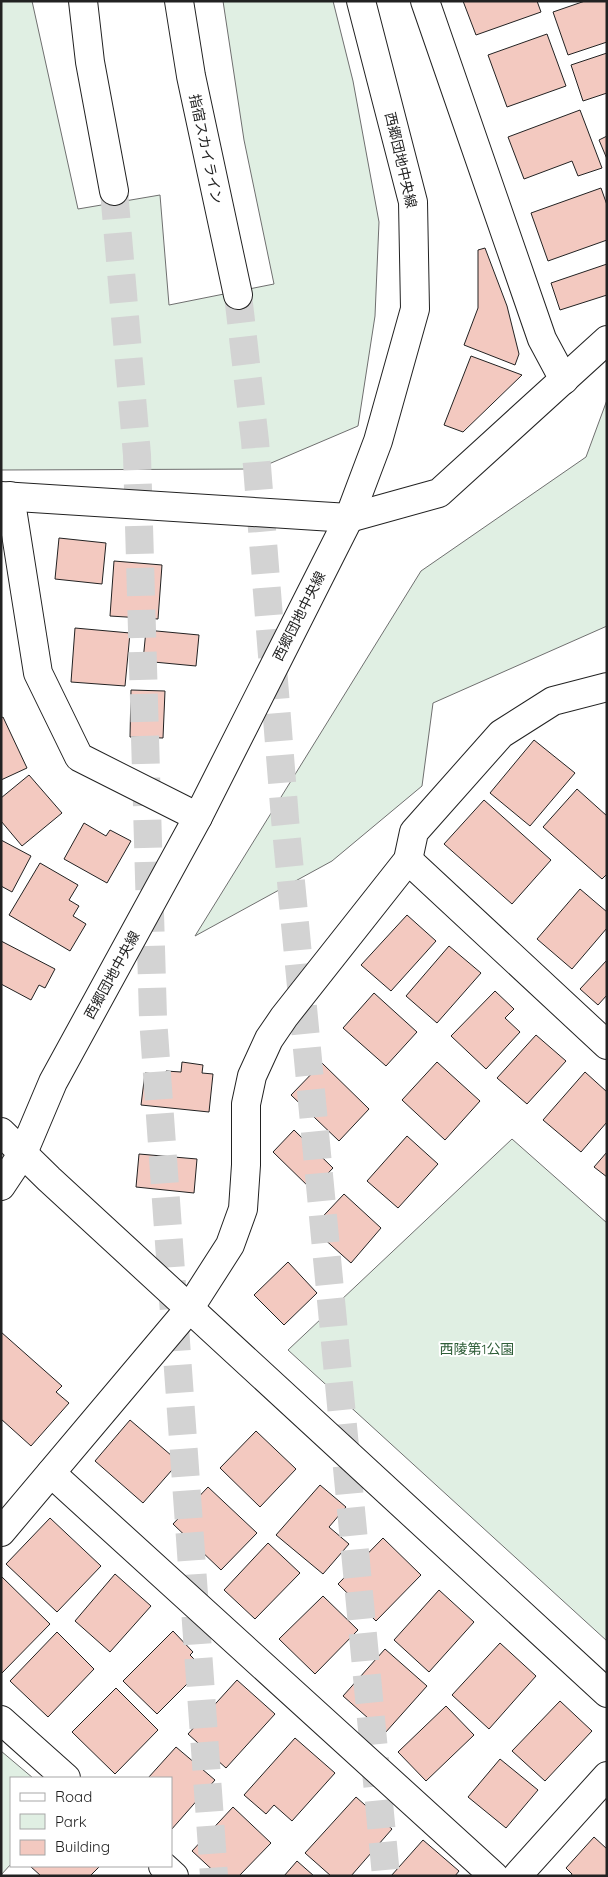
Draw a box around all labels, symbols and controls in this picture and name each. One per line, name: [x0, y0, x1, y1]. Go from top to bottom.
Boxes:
street label: 指宿スカイライン: [186, 92, 226, 206]
street label: 西郷団地中央線: [381, 110, 421, 210]
street label: 西郷団地中央線: [269, 568, 329, 664]
street label: 西郷団地中央線: [80, 928, 144, 1022]
park label: 西陵第1公園: [439, 1340, 515, 1358]
legend: [10, 1777, 172, 1867]
text: Road: [55, 1787, 92, 1806]
text: Park: [55, 1812, 87, 1831]
text: Building: [55, 1837, 110, 1856]

